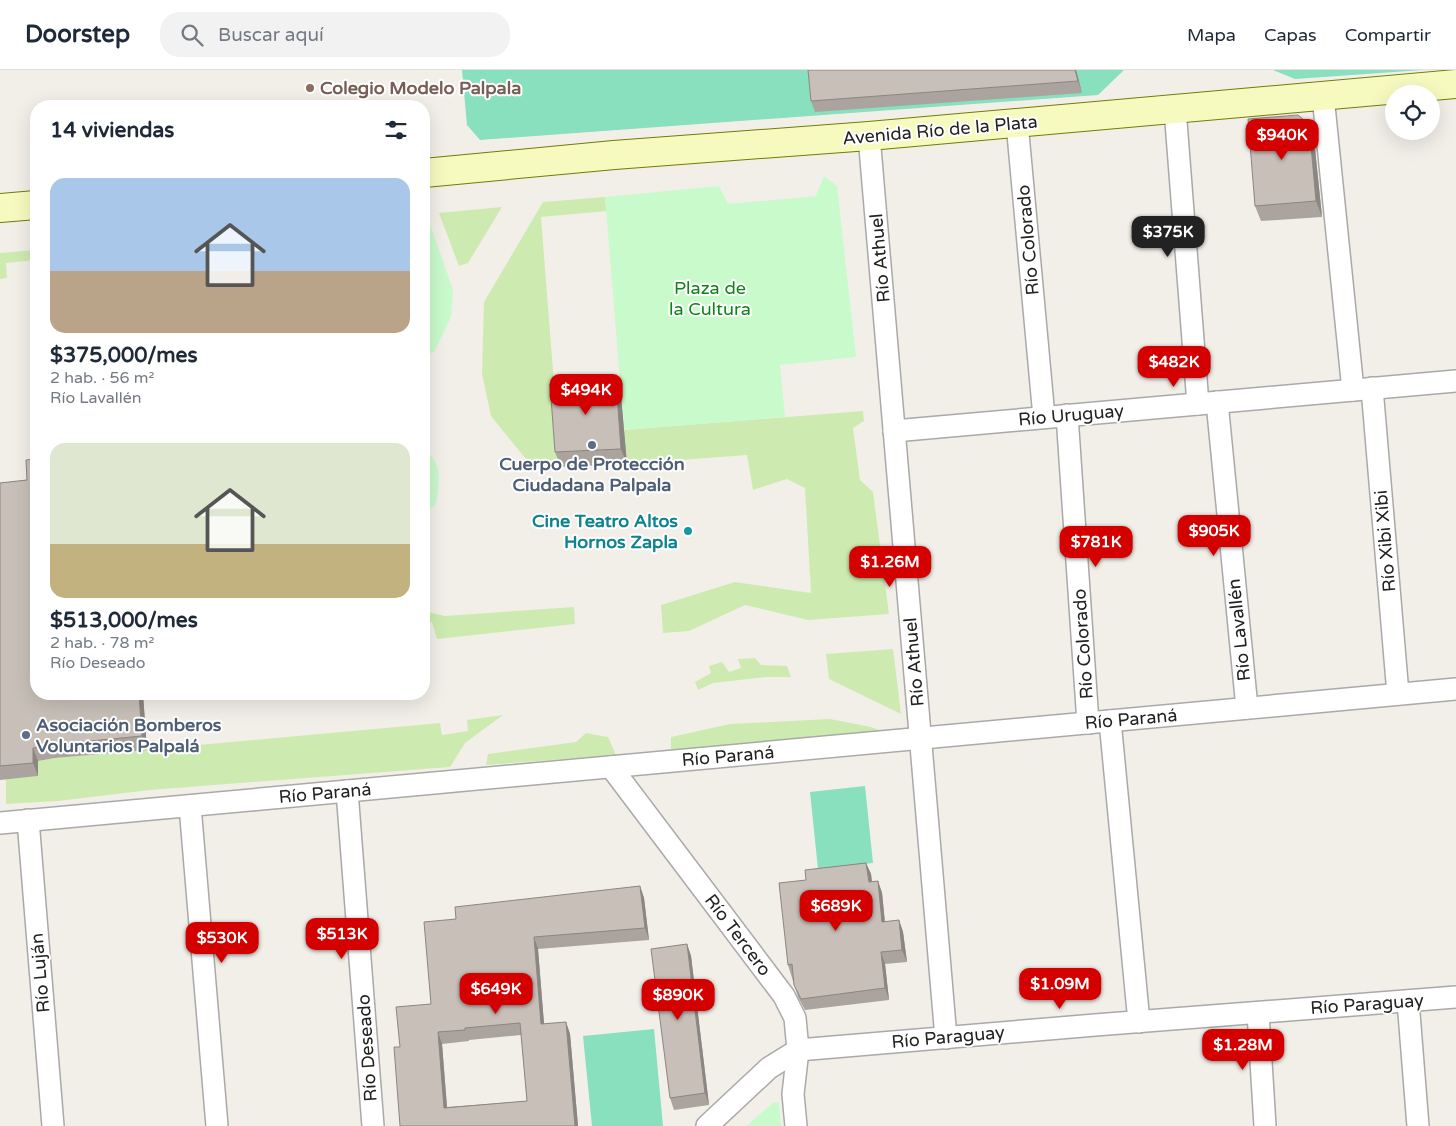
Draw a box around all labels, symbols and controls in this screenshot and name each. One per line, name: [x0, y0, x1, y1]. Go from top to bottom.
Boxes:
search box: [160, 12, 510, 57]
text: Doorstep: [25, 20, 130, 49]
icon: search: [178, 21, 206, 49]
text: Buscar aquí: [218, 24, 324, 46]
text: Mapa: [1187, 24, 1236, 46]
text: Capas: [1264, 24, 1317, 46]
text: Compartir: [1345, 24, 1431, 46]
place label: Colegio Modelo Palpala: [320, 77, 521, 99]
marker: Colegio Modelo Palpala: [304, 82, 316, 94]
map controls: [1385, 85, 1440, 140]
button: locate: [1385, 85, 1440, 140]
street label: Avenida Río de la Plata: [842, 111, 1038, 149]
icon: filters: [382, 116, 410, 144]
text: 14 viviendas: [50, 118, 174, 143]
pin: $940K: [1247, 118, 1317, 161]
text: $940K: [1257, 125, 1307, 145]
street label: Río Colorado: [1012, 184, 1044, 296]
icon: home: [185, 210, 275, 300]
street label: Río Athuel: [865, 213, 895, 303]
pin: $375K: [1133, 216, 1203, 258]
text: $375K: [1143, 222, 1193, 242]
park label: Plaza de la Cultura: [669, 277, 751, 320]
text: $375,000/mes: [50, 343, 198, 368]
pin: $482K: [1139, 346, 1209, 388]
text: $482K: [1149, 352, 1199, 372]
text: 2 hab. · 56 m²: [50, 368, 154, 388]
pin: $494K: [551, 374, 621, 416]
text: $494K: [561, 380, 611, 400]
text: Río Lavallén: [50, 388, 141, 408]
street label: Río Uruguay: [1017, 399, 1125, 431]
marker: Cuerpo de Protección Ciudadana Palpala: [586, 439, 598, 451]
place label: Cuerpo de Protección Ciudadana Palpala: [499, 453, 685, 496]
icon: home: [185, 475, 275, 565]
street label: Río Xibi Xibi: [1370, 489, 1400, 593]
place label: Cine Teatro Altos Hornos Zapla: [532, 510, 678, 553]
pin: $905K: [1179, 514, 1249, 557]
text: $905K: [1189, 521, 1239, 541]
marker: Cine Teatro Altos Hornos Zapla: [682, 525, 694, 537]
pin: $781K: [1061, 526, 1131, 568]
text: $781K: [1071, 532, 1121, 552]
pin: $1.26M: [849, 546, 931, 588]
text: $1.26M: [860, 552, 920, 572]
street label: Río Lavallén: [1223, 578, 1255, 682]
street label: Río Colorado: [1068, 588, 1098, 700]
text: $513,000/mes: [50, 608, 198, 633]
street label: Río Athuel: [899, 617, 929, 707]
text: 2 hab. · 78 m²: [50, 633, 154, 653]
text: Río Deseado: [50, 653, 146, 673]
street label: Río Paraná: [1084, 704, 1178, 734]
place label: Asociación Bomberos Voluntarios Palpalá: [36, 714, 222, 757]
marker: Asociación Bomberos Voluntarios Palpalá: [20, 729, 32, 741]
street label: Río Paraná: [681, 741, 775, 771]
street label: Río Paraná: [278, 778, 372, 808]
street label: Río Tercero: [700, 890, 776, 980]
pin: $689K: [801, 890, 871, 932]
text: $689K: [811, 896, 861, 916]
pin: $513K: [307, 918, 377, 960]
pin: $530K: [187, 922, 257, 964]
text: $513K: [317, 924, 367, 944]
text: $530K: [197, 928, 247, 948]
street label: Río Luján: [26, 932, 54, 1014]
pin: $1.09M: [1019, 968, 1101, 1010]
pin: $649K: [461, 972, 531, 1015]
text: $1.09M: [1030, 974, 1090, 994]
pin: $890K: [643, 978, 713, 1021]
text: $649K: [471, 979, 521, 999]
text: $890K: [653, 985, 703, 1005]
street label: Río Paraguay: [1310, 989, 1425, 1019]
street label: Río Deseado: [352, 994, 382, 1102]
street label: Río Paraguay: [890, 1021, 1006, 1053]
pin: $1.28M: [1202, 1028, 1284, 1071]
text: $1.28M: [1213, 1035, 1273, 1055]

